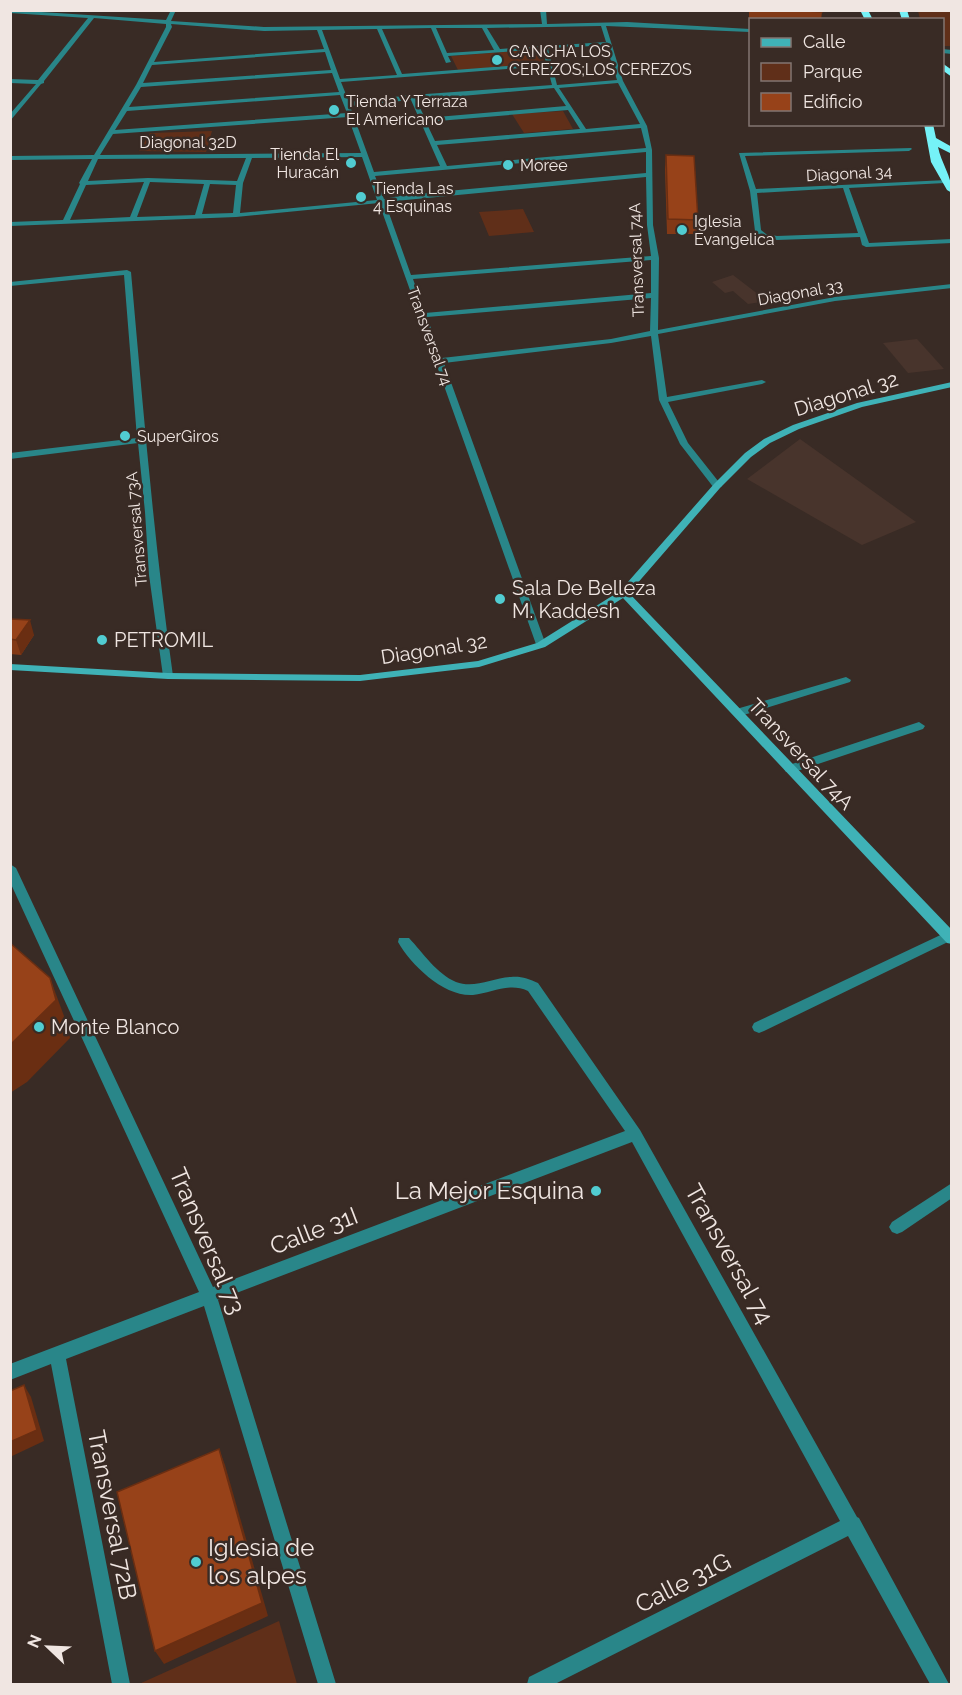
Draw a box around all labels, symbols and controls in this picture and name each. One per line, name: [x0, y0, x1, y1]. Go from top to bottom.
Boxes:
legend: [749, 18, 944, 126]
text: Calle: [803, 31, 846, 52]
place label: CANCHA LOS CEREZOS;LOS CEREZOS: [509, 42, 692, 79]
marker: CANCHA LOS CEREZOS;LOS CEREZOS: [490, 53, 504, 67]
text: Parque: [803, 61, 863, 82]
text: Edificio: [803, 91, 863, 112]
place label: Tienda Y Terraza El Americano: [346, 92, 467, 129]
marker: Tienda Y Terraza El Americano: [327, 103, 341, 117]
street label: Diagonal 32D: [139, 133, 237, 152]
place label: Tienda El Huracán: [270, 145, 340, 182]
marker: Tienda El Huracán: [344, 156, 358, 170]
place label: Moree: [520, 156, 568, 175]
marker: Moree: [501, 158, 515, 172]
street label: Diagonal 34: [805, 162, 893, 185]
place label: Tienda Las 4 Esquinas: [373, 179, 454, 216]
marker: Tienda Las 4 Esquinas: [354, 190, 368, 204]
street label: Transversal 74A: [625, 202, 648, 318]
place label: Iglesia Evangelica: [694, 212, 774, 249]
marker: Iglesia Evangelica: [675, 223, 689, 237]
street label: Diagonal 33: [756, 276, 844, 309]
street label: Transversal 74: [403, 284, 456, 388]
street label: Diagonal 32: [791, 367, 901, 421]
place label: SuperGiros: [137, 427, 219, 446]
marker: SuperGiros: [118, 429, 132, 443]
street label: Transversal 73A: [122, 471, 151, 587]
place label: Sala De Belleza M. Kaddesh: [512, 576, 656, 623]
marker: Sala De Belleza M. Kaddesh: [493, 592, 507, 606]
place label: PETROMIL: [114, 628, 213, 652]
street label: Diagonal 32: [379, 629, 489, 669]
marker: PETROMIL: [95, 633, 109, 647]
street label: Transversal 74A: [743, 694, 859, 815]
place label: Monte Blanco: [51, 1015, 179, 1039]
marker: Monte Blanco: [32, 1020, 46, 1034]
street label: Transversal 73: [164, 1163, 251, 1318]
place label: La Mejor Esquina: [395, 1176, 584, 1205]
street label: Transversal 74: [679, 1179, 780, 1329]
marker: La Mejor Esquina: [589, 1184, 603, 1198]
street label: Calle 31I: [266, 1201, 362, 1261]
street label: Transversal 72B: [82, 1428, 143, 1602]
place label: Iglesia de los alpes: [208, 1533, 314, 1590]
street label: Calle 31G: [630, 1546, 735, 1619]
marker: Iglesia de los alpes: [189, 1555, 203, 1569]
north arrow: [18, 1617, 78, 1677]
text: N: [24, 1632, 46, 1651]

